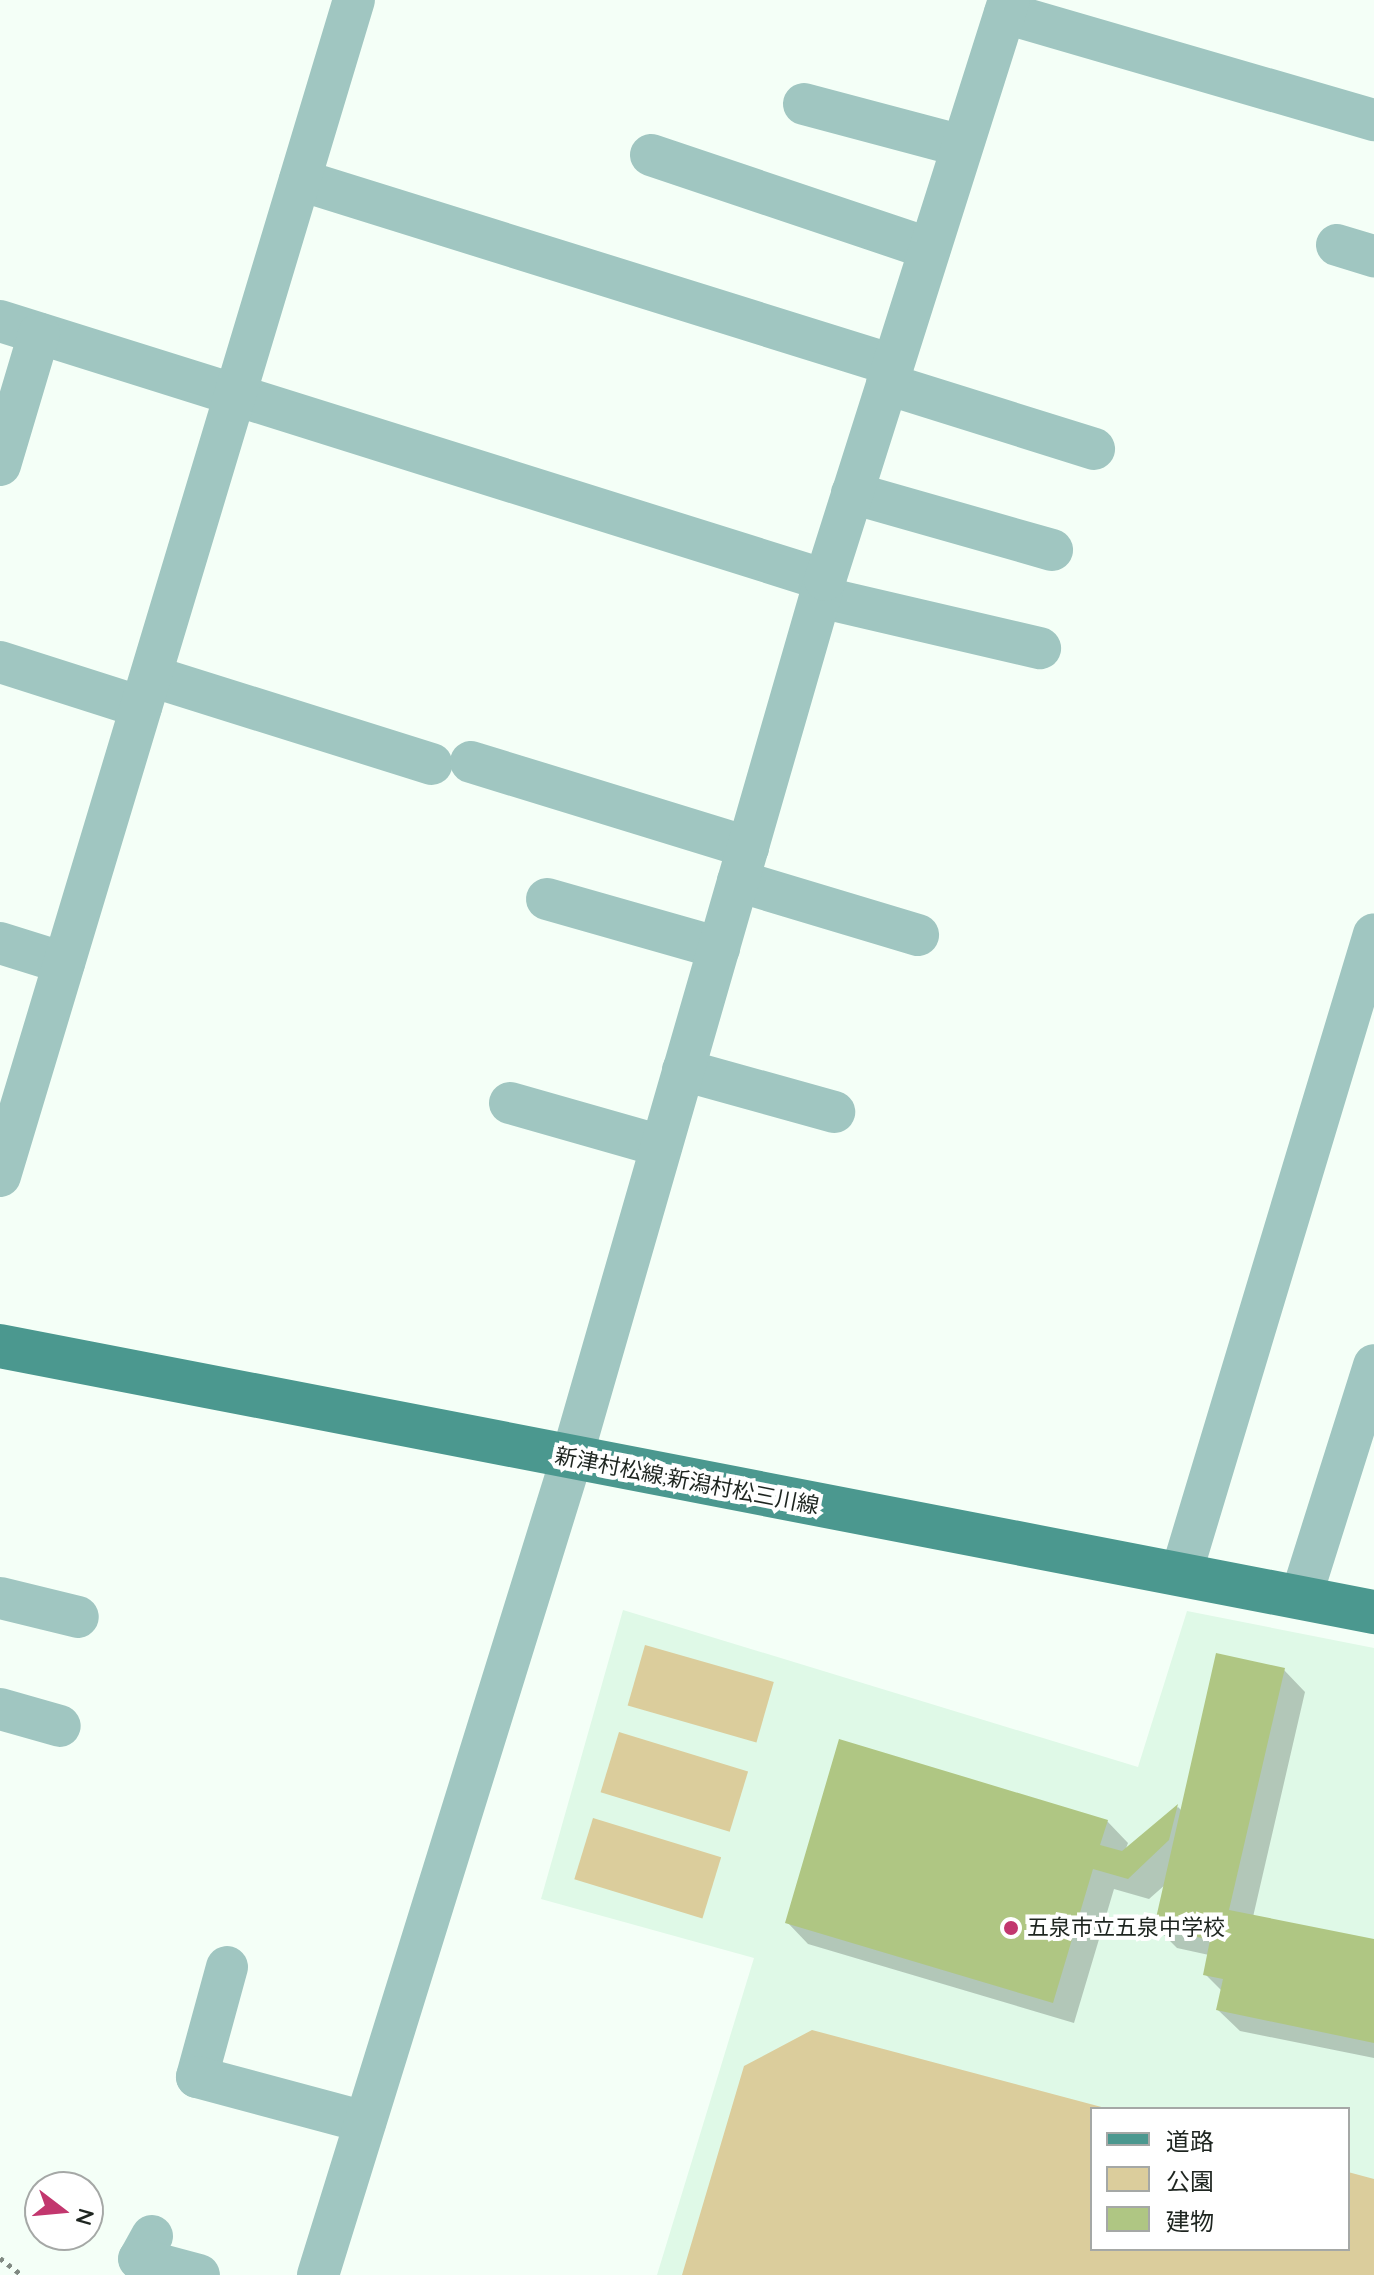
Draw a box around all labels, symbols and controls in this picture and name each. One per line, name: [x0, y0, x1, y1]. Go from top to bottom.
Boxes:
street label: 新津村松線;新潟村松三川線: [553, 1442, 821, 1520]
place label: 五泉市立五泉中学校: [1027, 1915, 1225, 1941]
marker: 五泉市立五泉中学校: [1002, 1919, 1020, 1937]
legend: [1090, 2107, 1350, 2251]
text: 道路: [1166, 2126, 1214, 2156]
text: 公園: [1166, 2166, 1214, 2196]
north arrow: [24, 2171, 104, 2251]
text: N: [69, 2205, 101, 2229]
text: 建物: [1166, 2206, 1214, 2236]

